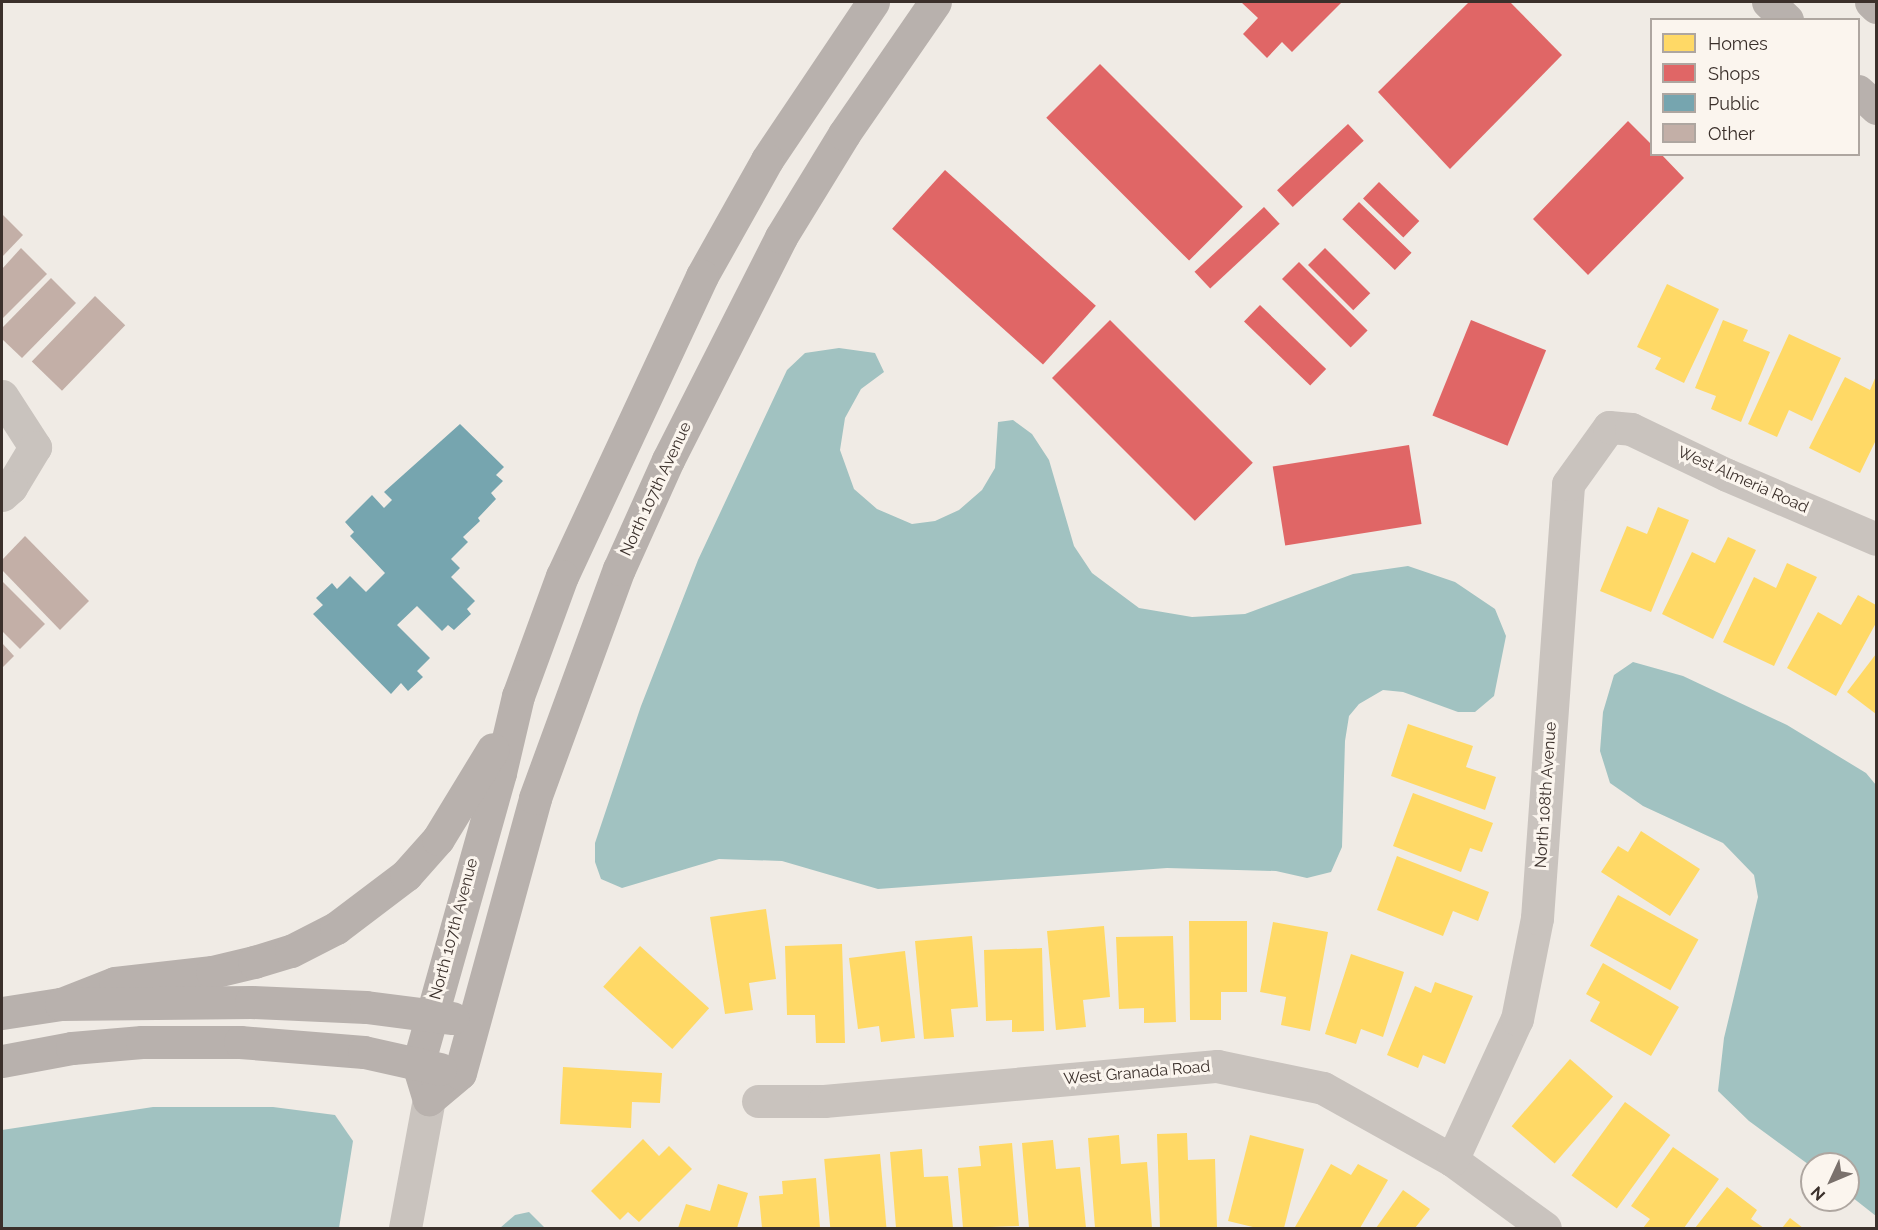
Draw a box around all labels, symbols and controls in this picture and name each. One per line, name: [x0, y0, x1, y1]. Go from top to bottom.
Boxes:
legend: [1650, 18, 1860, 156]
text: Homes: [1708, 33, 1768, 54]
text: Shops: [1708, 63, 1760, 84]
text: Public: [1708, 93, 1760, 114]
text: Other: [1708, 123, 1755, 144]
street label: North 107th Avenue: [616, 419, 696, 559]
street label: West Almeria Road: [1674, 442, 1812, 518]
street label: North 108th Avenue: [1531, 721, 1561, 869]
street label: North 107th Avenue: [426, 856, 482, 1002]
street label: West Granada Road: [1063, 1057, 1211, 1089]
north arrow: [1800, 1152, 1860, 1212]
text: N: [1807, 1182, 1829, 1204]

